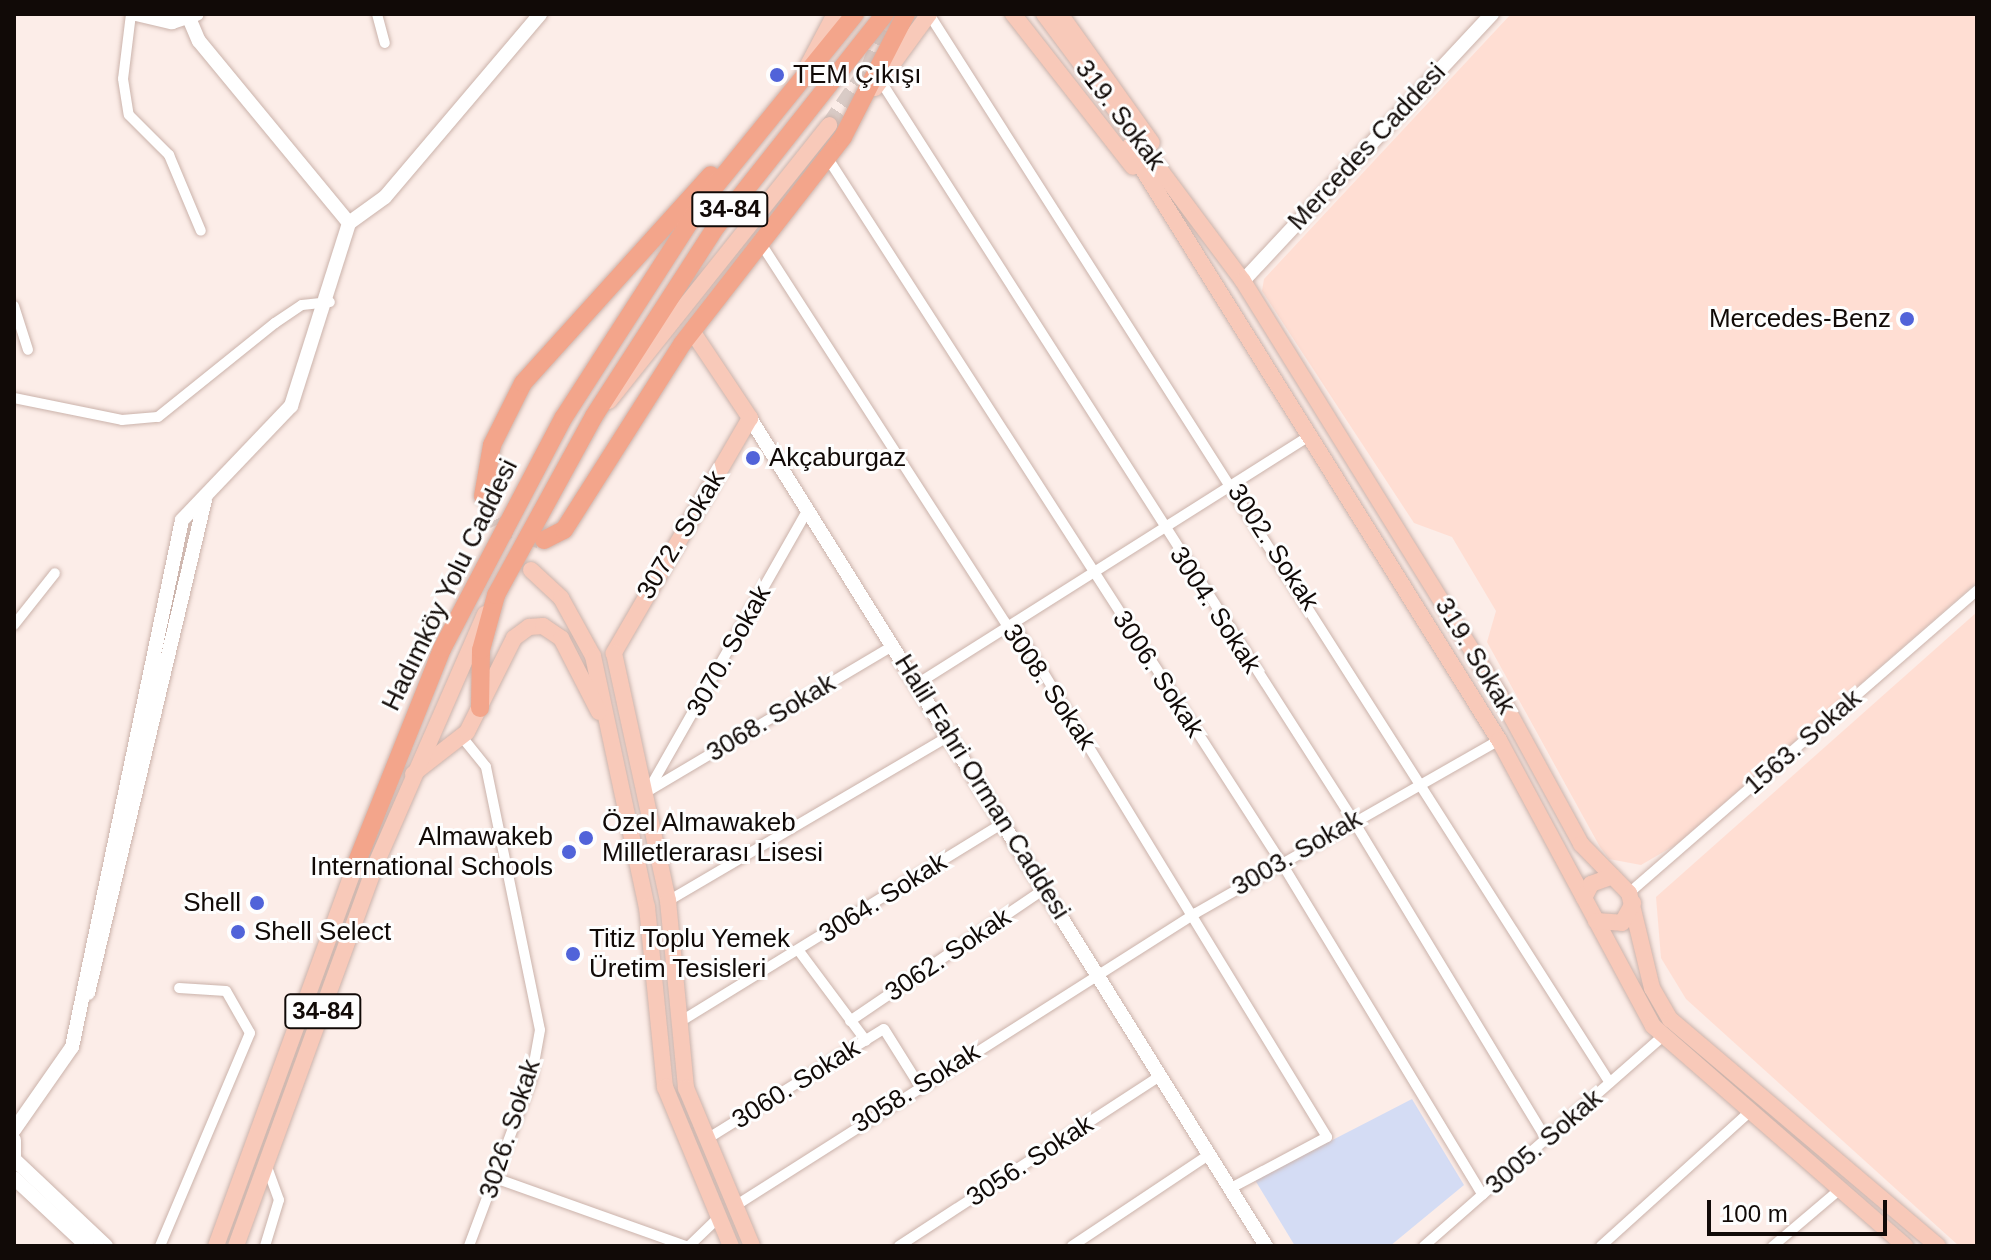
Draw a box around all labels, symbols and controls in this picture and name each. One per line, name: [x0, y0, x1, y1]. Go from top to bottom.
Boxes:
street label: 319. Sokak: [1068, 54, 1172, 176]
street label: Mercedes Caddesi: [1282, 57, 1452, 237]
place label: TEM Çıkışı: [793, 59, 922, 91]
marker: TEM Çıkışı: [768, 66, 786, 84]
road number: 34-84: [690, 189, 770, 229]
place label: Mercedes-Benz: [1709, 303, 1891, 335]
marker: Mercedes-Benz: [1898, 310, 1916, 328]
place label: Akçaburgaz: [769, 442, 906, 474]
marker: Akçaburgaz: [744, 449, 762, 467]
street label: Hadımköy Yolu Caddesi: [375, 454, 525, 716]
street label: 3072. Sokak: [630, 465, 732, 605]
street label: 3002. Sokak: [1221, 478, 1325, 616]
street label: 3004. Sokak: [1163, 541, 1267, 679]
street label: 3070. Sokak: [680, 580, 778, 722]
street label: 319. Sokak: [1428, 592, 1522, 720]
street label: 3006. Sokak: [1106, 605, 1210, 743]
street label: 3008. Sokak: [996, 618, 1102, 756]
street label: Halil Fahri Orman Caddesi: [888, 649, 1076, 925]
street label: 3068. Sokak: [701, 667, 841, 769]
street label: 1563. Sokak: [1738, 683, 1868, 801]
street label: 3003. Sokak: [1227, 803, 1367, 903]
place label: Özel Almawakeb Milletlerarası Lisesi: [602, 807, 823, 868]
place label: Almawakeb International Schools: [310, 821, 553, 882]
marker: Özel Almawakeb Milletlerarası Lisesi: [577, 829, 595, 847]
marker: Almawakeb International Schools: [560, 843, 578, 861]
street label: 3064. Sokak: [813, 846, 953, 950]
place label: Shell: [183, 887, 241, 919]
marker: Shell: [248, 894, 266, 912]
street label: 3062. Sokak: [879, 902, 1017, 1008]
place label: Shell Select: [254, 916, 391, 948]
marker: Shell Select: [229, 923, 247, 941]
place label: Titiz Toplu Yemek Üretim Tesisleri: [589, 923, 791, 984]
marker: Titiz Toplu Yemek Üretim Tesisleri: [564, 945, 582, 963]
road number: 34-84: [283, 991, 363, 1031]
street label: 3060. Sokak: [726, 1032, 866, 1136]
street label: 3058. Sokak: [846, 1036, 986, 1140]
street label: 3026. Sokak: [473, 1055, 547, 1203]
street label: 3005. Sokak: [1479, 1083, 1609, 1201]
street label: 3056. Sokak: [961, 1109, 1099, 1213]
scale bar: [1711, 1184, 1891, 1234]
text: 100 m: [1721, 1200, 1788, 1227]

